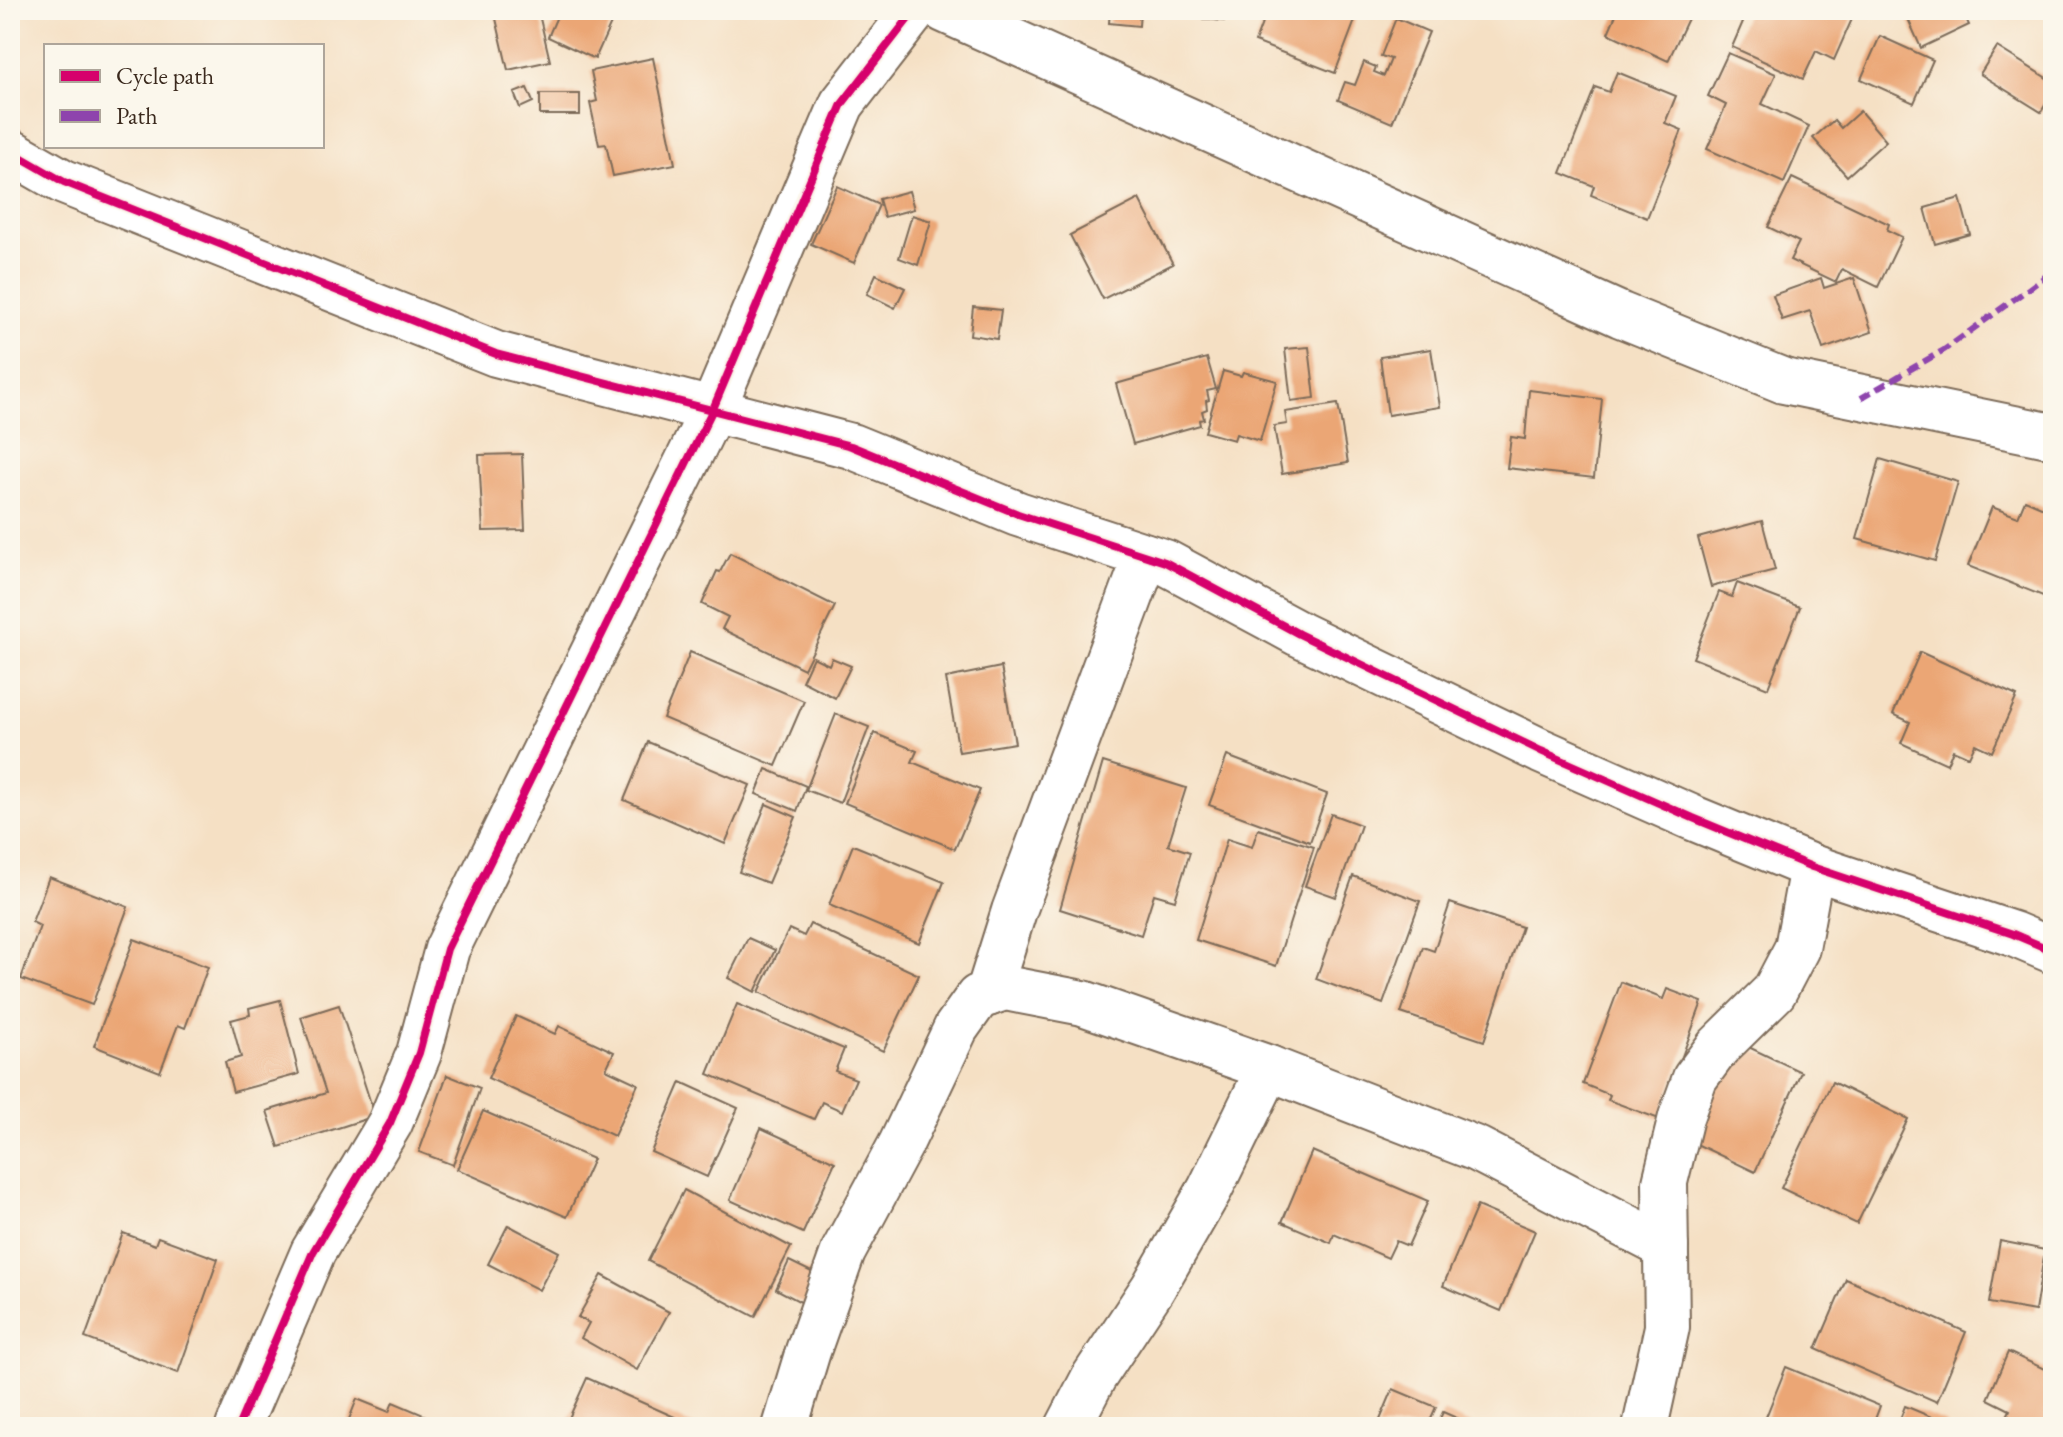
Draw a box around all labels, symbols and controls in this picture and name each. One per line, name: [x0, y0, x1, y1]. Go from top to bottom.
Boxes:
legend: [44, 44, 324, 148]
text: Cycle path: [116, 60, 214, 91]
text: Path: [116, 100, 158, 131]

